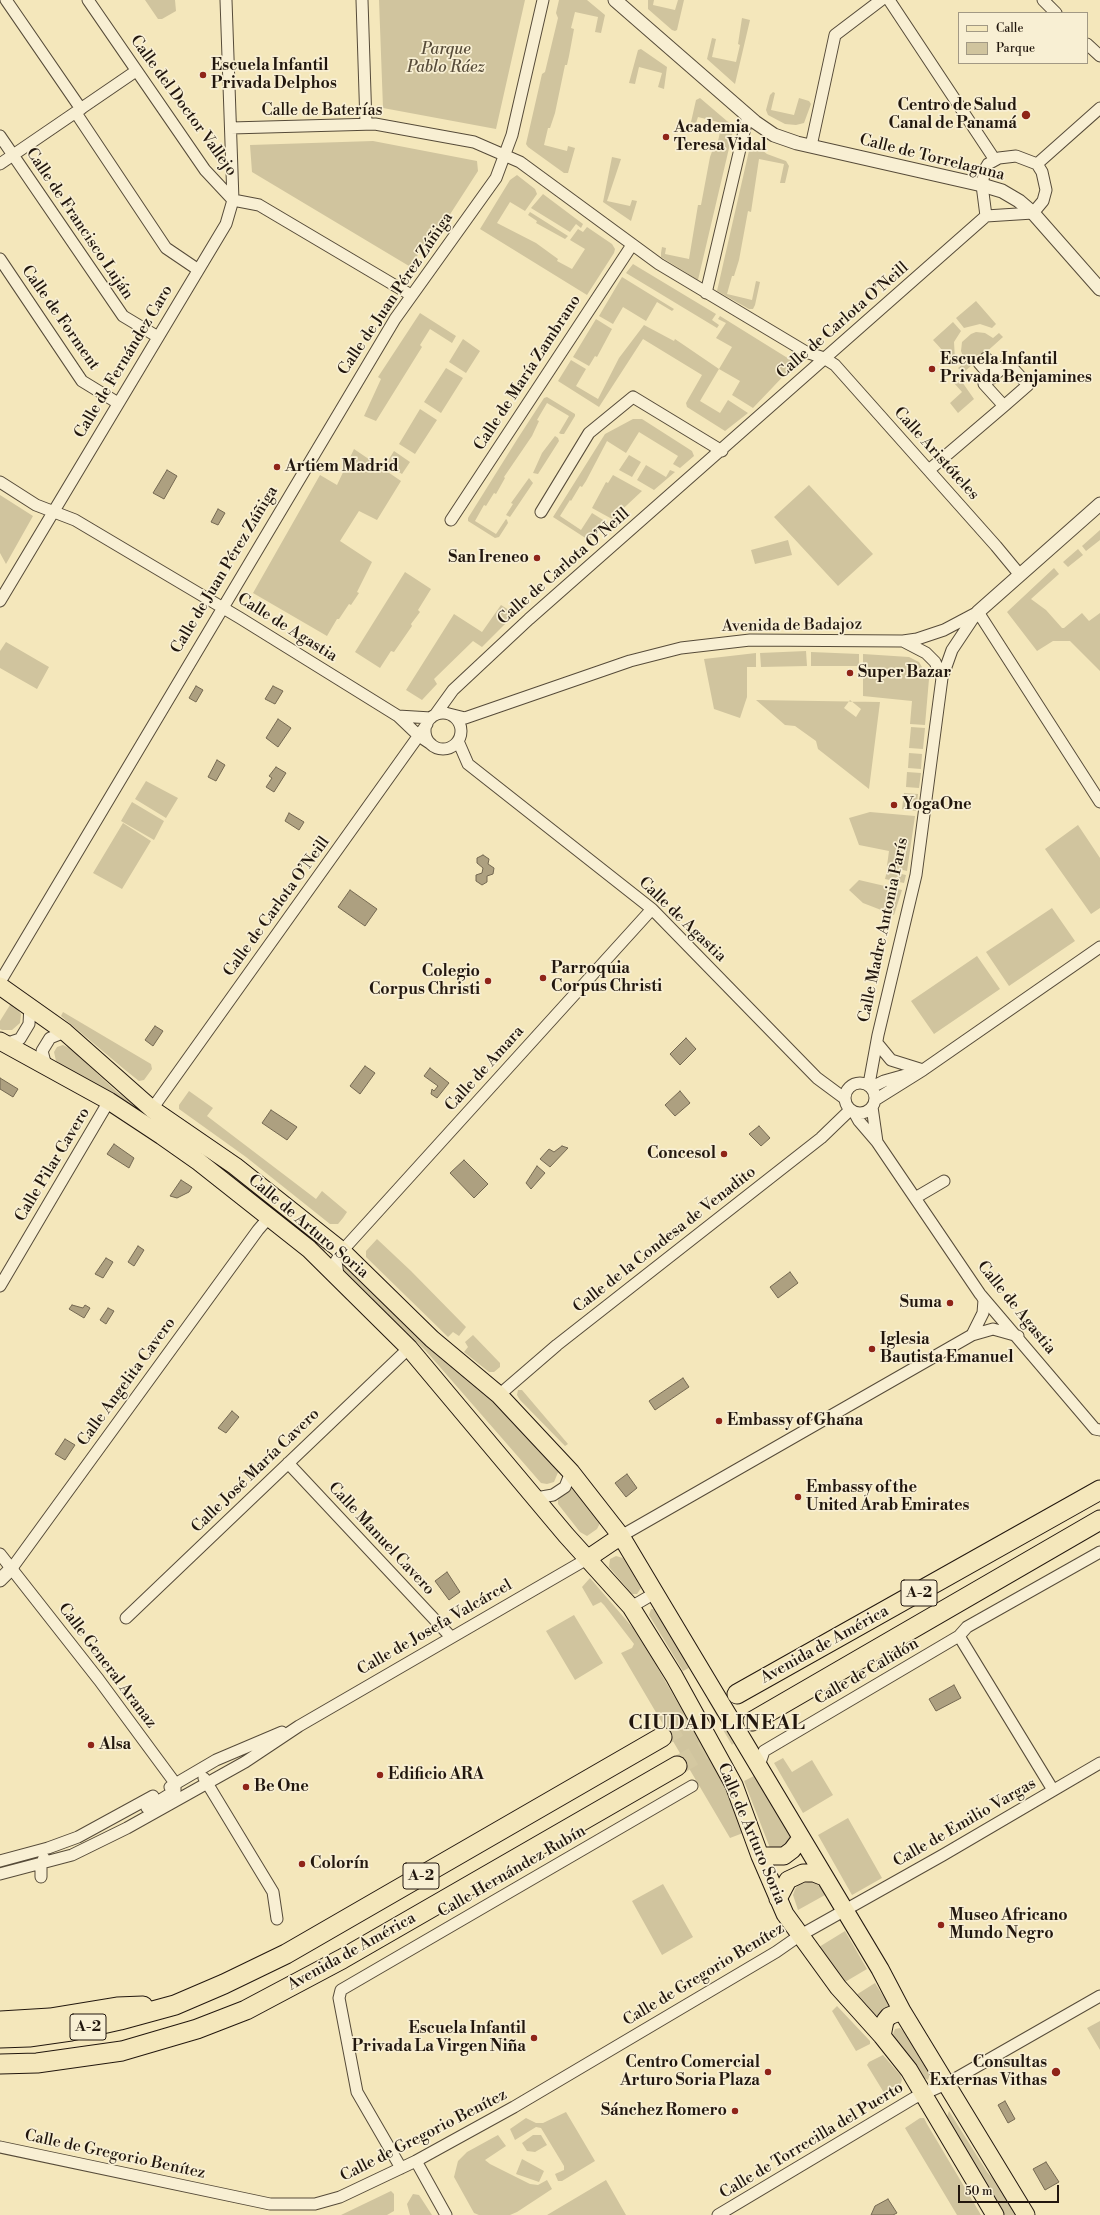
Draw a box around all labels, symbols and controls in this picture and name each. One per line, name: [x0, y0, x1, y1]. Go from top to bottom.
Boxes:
legend: [958, 12, 1088, 64]
text: Calle: [996, 21, 1023, 36]
street label: Calle del Doctor Vallejo: [125, 32, 241, 180]
park label: Parque Pablo Ráez: [407, 40, 485, 78]
text: Parque: [996, 41, 1035, 56]
place label: Escuela Infantil Privada Delphos: [211, 56, 337, 94]
marker: Escuela Infantil Privada Delphos: [198, 70, 208, 80]
place label: Centro de Salud Canal de Panamá: [889, 96, 1017, 134]
street label: Calle de Baterías: [262, 101, 382, 121]
marker: Centro de Salud Canal de Panamá: [1020, 109, 1032, 121]
place label: Academia Teresa Vidal: [674, 118, 766, 156]
street label: Calle de Torrelaguna: [857, 131, 1007, 185]
marker: Academia Teresa Vidal: [661, 132, 671, 142]
street label: Calle de Francisco Luján: [21, 145, 137, 303]
street label: Calle de Juan Pérez Zúñiga: [334, 209, 458, 379]
street label: Calle de Carlota O’Neill: [773, 259, 913, 383]
street label: Calle de Forment: [17, 262, 103, 374]
street label: Calle de Fernández Caro: [71, 282, 177, 442]
street label: Calle de María Zambrano: [470, 292, 586, 454]
place label: Escuela Infantil Privada Benjamines: [940, 350, 1092, 388]
marker: Escuela Infantil Privada Benjamines: [927, 364, 937, 374]
street label: Calle Aristóteles: [889, 404, 983, 504]
place label: Artiem Madrid: [285, 457, 399, 477]
marker: Artiem Madrid: [272, 462, 282, 472]
street label: Calle de Juan Pérez Zúñiga: [167, 483, 283, 657]
street label: Calle de Carlota O’Neill: [494, 505, 634, 629]
place label: San Ireneo: [448, 548, 529, 568]
marker: San Ireneo: [532, 553, 542, 563]
street label: Calle de Agastia: [233, 590, 341, 666]
street label: Avenida de Badajoz: [722, 615, 862, 637]
place label: Super Bazar: [858, 663, 951, 683]
marker: Super Bazar: [845, 668, 855, 678]
place label: YogaOne: [902, 795, 972, 815]
marker: YogaOne: [889, 800, 899, 810]
street label: Calle de Carlota O’Neill: [220, 833, 334, 981]
street label: Calle Madre Antonia París: [855, 836, 913, 1024]
street label: Calle de Agastia: [634, 873, 730, 967]
place label: Parroquia Corpus Christi: [551, 959, 662, 997]
place label: Colegio Corpus Christi: [369, 962, 480, 1000]
marker: Parroquia Corpus Christi: [538, 973, 548, 983]
marker: Colegio Corpus Christi: [483, 976, 493, 986]
street label: Calle de Amara: [442, 1022, 528, 1116]
street label: Calle Pilar Cavero: [11, 1104, 95, 1226]
place label: Concesol: [647, 1144, 716, 1164]
marker: Concesol: [719, 1149, 729, 1159]
street label: Calle de la Condesa de Venadito: [570, 1163, 760, 1317]
street label: Calle de Arturo Soria: [244, 1171, 372, 1283]
street label: Calle de Agastia: [973, 1258, 1059, 1358]
place label: Suma: [900, 1293, 942, 1313]
marker: Suma: [945, 1298, 955, 1308]
street label: Calle Angelita Cavero: [74, 1314, 180, 1450]
place label: Iglesia Bautista Emanuel: [880, 1330, 1013, 1368]
marker: Iglesia Bautista Emanuel: [867, 1344, 877, 1354]
street label: Calle José María Cavero: [188, 1405, 324, 1537]
place label: Embassy of Ghana: [727, 1411, 863, 1431]
marker: Embassy of Ghana: [714, 1416, 724, 1426]
place label: Embassy of the United Arab Emirates: [806, 1478, 969, 1516]
street label: Calle Manuel Cavero: [324, 1479, 438, 1599]
marker: Embassy of the United Arab Emirates: [793, 1492, 803, 1502]
street label: Calle de Josefa Valcárcel: [354, 1576, 516, 1680]
road number: A-2: [901, 1580, 937, 1606]
street label: Calle General Aranaz: [54, 1600, 160, 1732]
street label: Avenida de América: [758, 1602, 892, 1688]
street label: Calle de Calidón: [811, 1634, 923, 1710]
district label: CIUDAD LINEAL: [628, 1712, 806, 1736]
place label: Alsa: [99, 1735, 131, 1755]
marker: Alsa: [86, 1740, 96, 1750]
street label: Calle de Arturo Soria: [713, 1761, 789, 1907]
place label: Edificio ARA: [388, 1765, 484, 1785]
marker: Edificio ARA: [375, 1770, 385, 1780]
street label: Calle de Emilio Vargas: [890, 1774, 1040, 1872]
place label: Be One: [254, 1777, 309, 1797]
marker: Be One: [241, 1782, 251, 1792]
street label: Calle Hernández Rubín: [435, 1822, 589, 1922]
place label: Colorín: [310, 1854, 369, 1874]
marker: Colorín: [297, 1859, 307, 1869]
road number: A-2: [403, 1863, 439, 1889]
place label: Museo Africano Mundo Negro: [949, 1906, 1068, 1944]
street label: Avenida de América: [285, 1909, 419, 1995]
street label: Calle de Gregorio Benítez: [620, 1919, 788, 2031]
marker: Museo Africano Mundo Negro: [936, 1920, 946, 1930]
road number: A-2: [70, 2014, 106, 2040]
place label: Escuela Infantil Privada La Virgen Niña: [352, 2019, 526, 2057]
marker: Escuela Infantil Privada La Virgen Niña: [529, 2033, 539, 2043]
place label: Centro Comercial Arturo Soria Plaza: [620, 2053, 760, 2091]
place label: Consultas Externas Vithas: [930, 2053, 1047, 2091]
marker: Consultas Externas Vithas: [1050, 2066, 1062, 2078]
marker: Centro Comercial Arturo Soria Plaza: [763, 2067, 773, 2077]
street label: Calle de Torrecilla del Puerto: [717, 2078, 907, 2204]
street label: Calle de Gregorio Benítez: [337, 2086, 511, 2186]
place label: Sánchez Romero: [601, 2101, 727, 2121]
marker: Sánchez Romero: [730, 2106, 740, 2116]
street label: Calle de Gregorio Benítez: [23, 2126, 207, 2184]
scale bar: [960, 2177, 1061, 2203]
text: 50 m: [965, 2184, 993, 2199]

